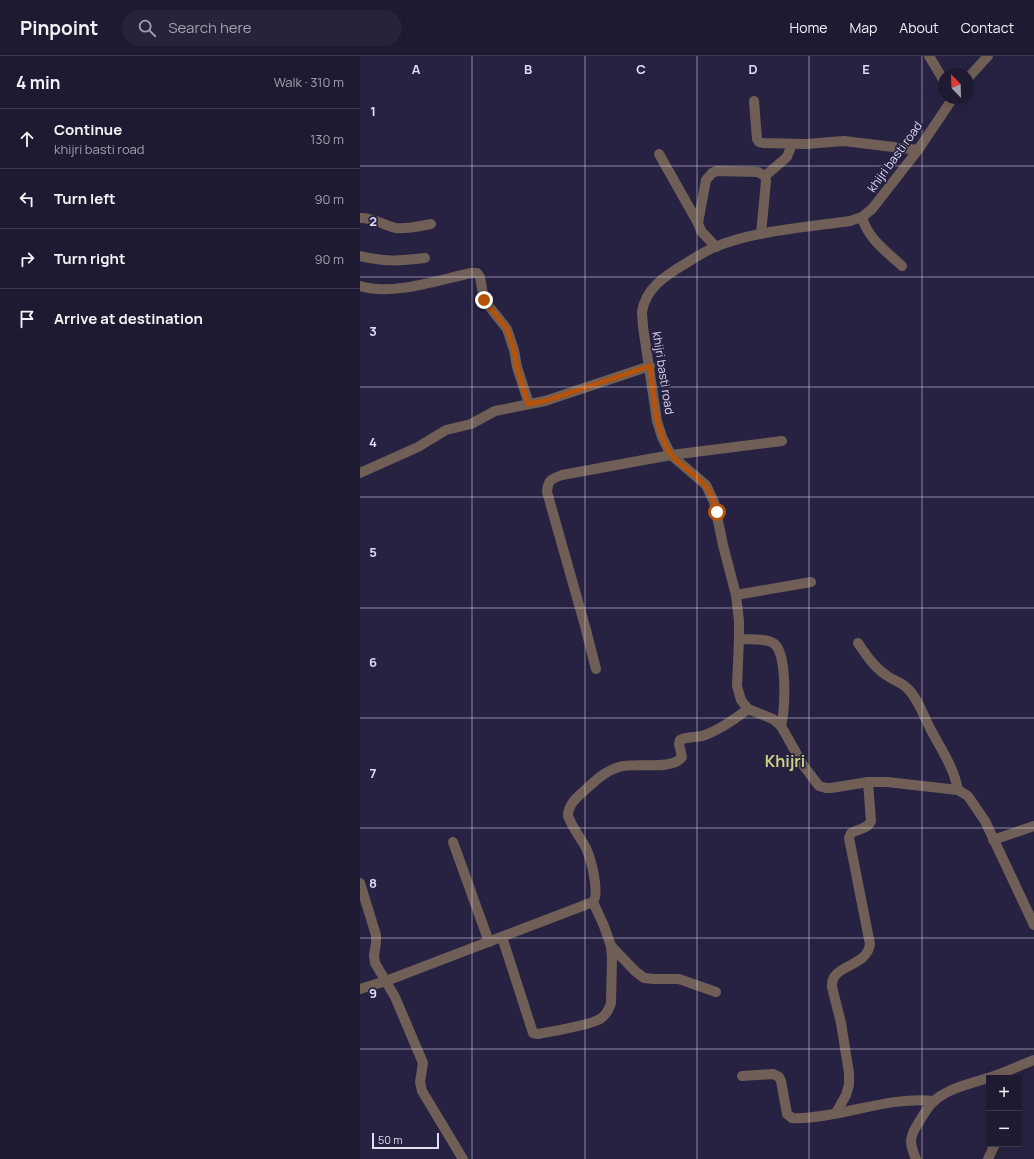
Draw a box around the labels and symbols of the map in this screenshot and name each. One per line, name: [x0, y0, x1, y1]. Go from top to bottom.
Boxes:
text: A: [412, 60, 421, 78]
text: B: [524, 60, 532, 78]
text: C: [636, 60, 646, 78]
text: D: [748, 60, 758, 78]
text: E: [862, 60, 870, 78]
north arrow: [938, 68, 974, 104]
text: 1: [370, 102, 376, 120]
street label: khijri basti road: [863, 118, 926, 196]
text: 2: [369, 212, 377, 230]
route end: [475, 291, 493, 309]
text: 3: [369, 322, 377, 340]
street label: khijri basti road: [649, 330, 678, 416]
text: 4: [369, 433, 377, 451]
route start: [708, 503, 726, 521]
text: 5: [369, 543, 377, 561]
text: 6: [369, 653, 377, 671]
district label: Khijri: [765, 750, 805, 772]
text: 7: [370, 764, 377, 782]
text: 8: [369, 874, 377, 892]
text: 9: [369, 984, 377, 1002]
scale bar: [372, 1131, 439, 1150]

